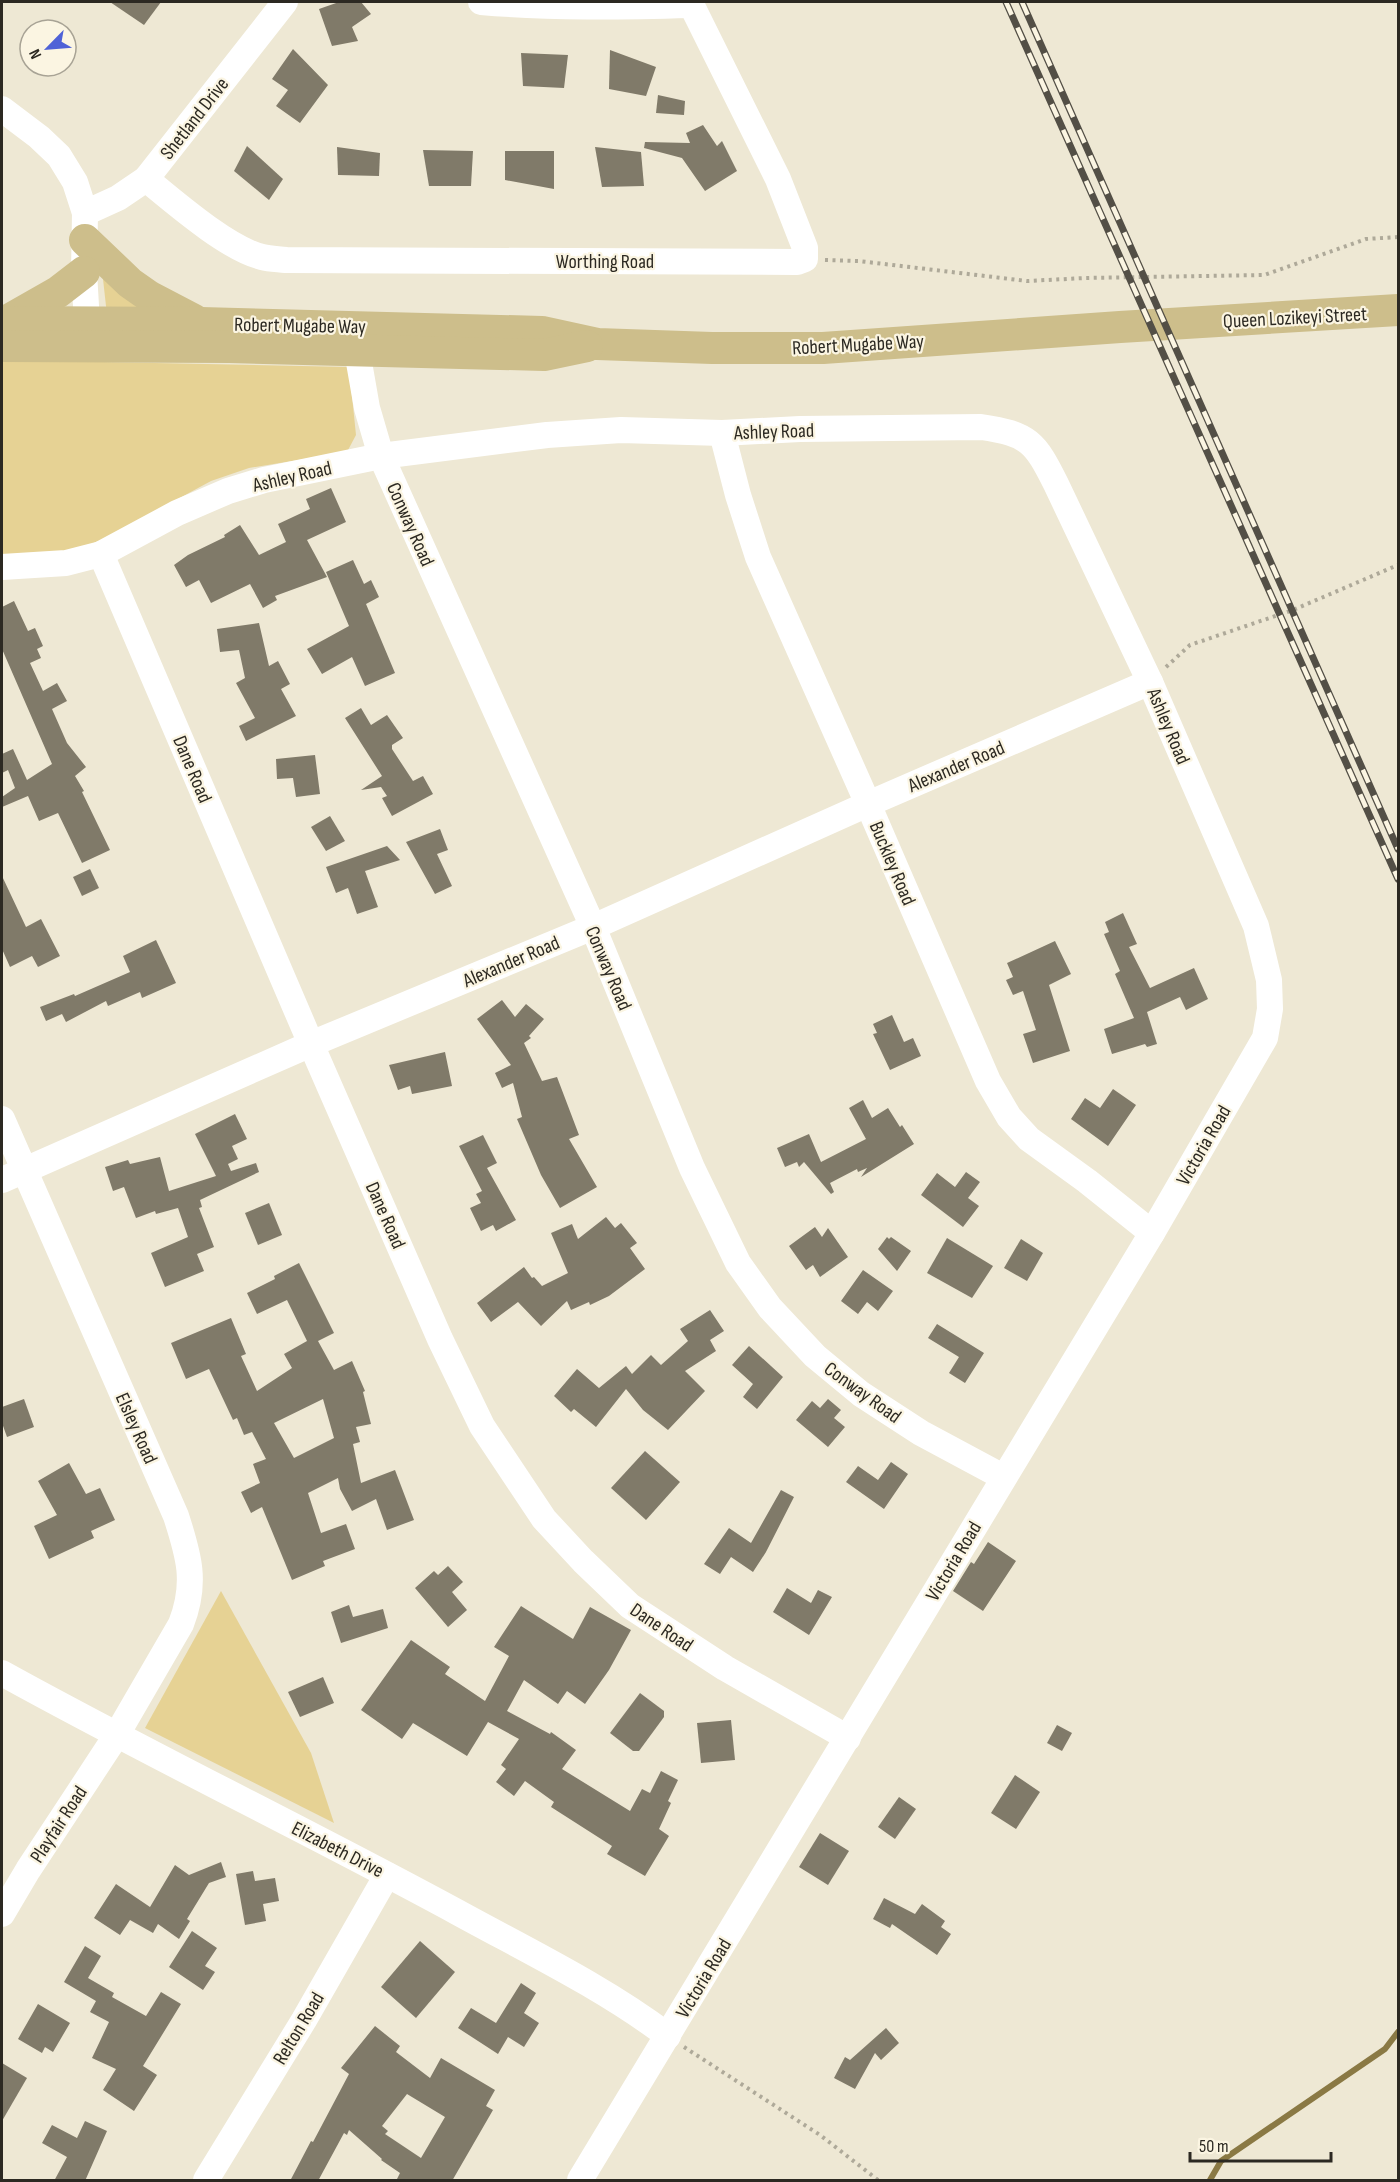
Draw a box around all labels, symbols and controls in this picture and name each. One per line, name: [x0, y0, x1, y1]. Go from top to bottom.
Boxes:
north arrow: [18, 18, 78, 78]
text: N: [25, 46, 46, 62]
street label: Shetland Drive: [155, 73, 234, 164]
street label: Worthing Road: [556, 250, 654, 274]
street label: Queen Lozikeyi Street: [1222, 302, 1368, 334]
street label: Robert Mugabe Way: [234, 313, 366, 339]
street label: Robert Mugabe Way: [792, 330, 925, 360]
street label: Ashley Road: [733, 419, 815, 445]
street label: Ashley Road: [249, 456, 334, 498]
street label: Conway Road: [381, 479, 439, 570]
street label: Ashley Road: [1141, 684, 1195, 768]
street label: Dane Road: [167, 732, 217, 807]
street label: Alexander Road: [904, 736, 1008, 798]
street label: Buckley Road: [864, 818, 920, 909]
street label: Conway Road: [580, 923, 637, 1014]
street label: Alexander Road: [459, 931, 563, 993]
street label: Victoria Road: [1171, 1101, 1236, 1190]
street label: Dane Road: [360, 1178, 410, 1252]
street label: Conway Road: [819, 1357, 906, 1429]
street label: Elsley Road: [110, 1389, 162, 1468]
street label: Victoria Road: [921, 1517, 987, 1606]
street label: Dane Road: [626, 1598, 697, 1657]
street label: Playfair Road: [25, 1782, 93, 1867]
street label: Elizabeth Drive: [288, 1816, 388, 1883]
street label: Victoria Road: [671, 1934, 737, 2023]
street label: Relton Road: [268, 1988, 330, 2069]
scale bar: [1190, 2125, 1331, 2163]
text: 50 m: [1199, 2136, 1229, 2157]

